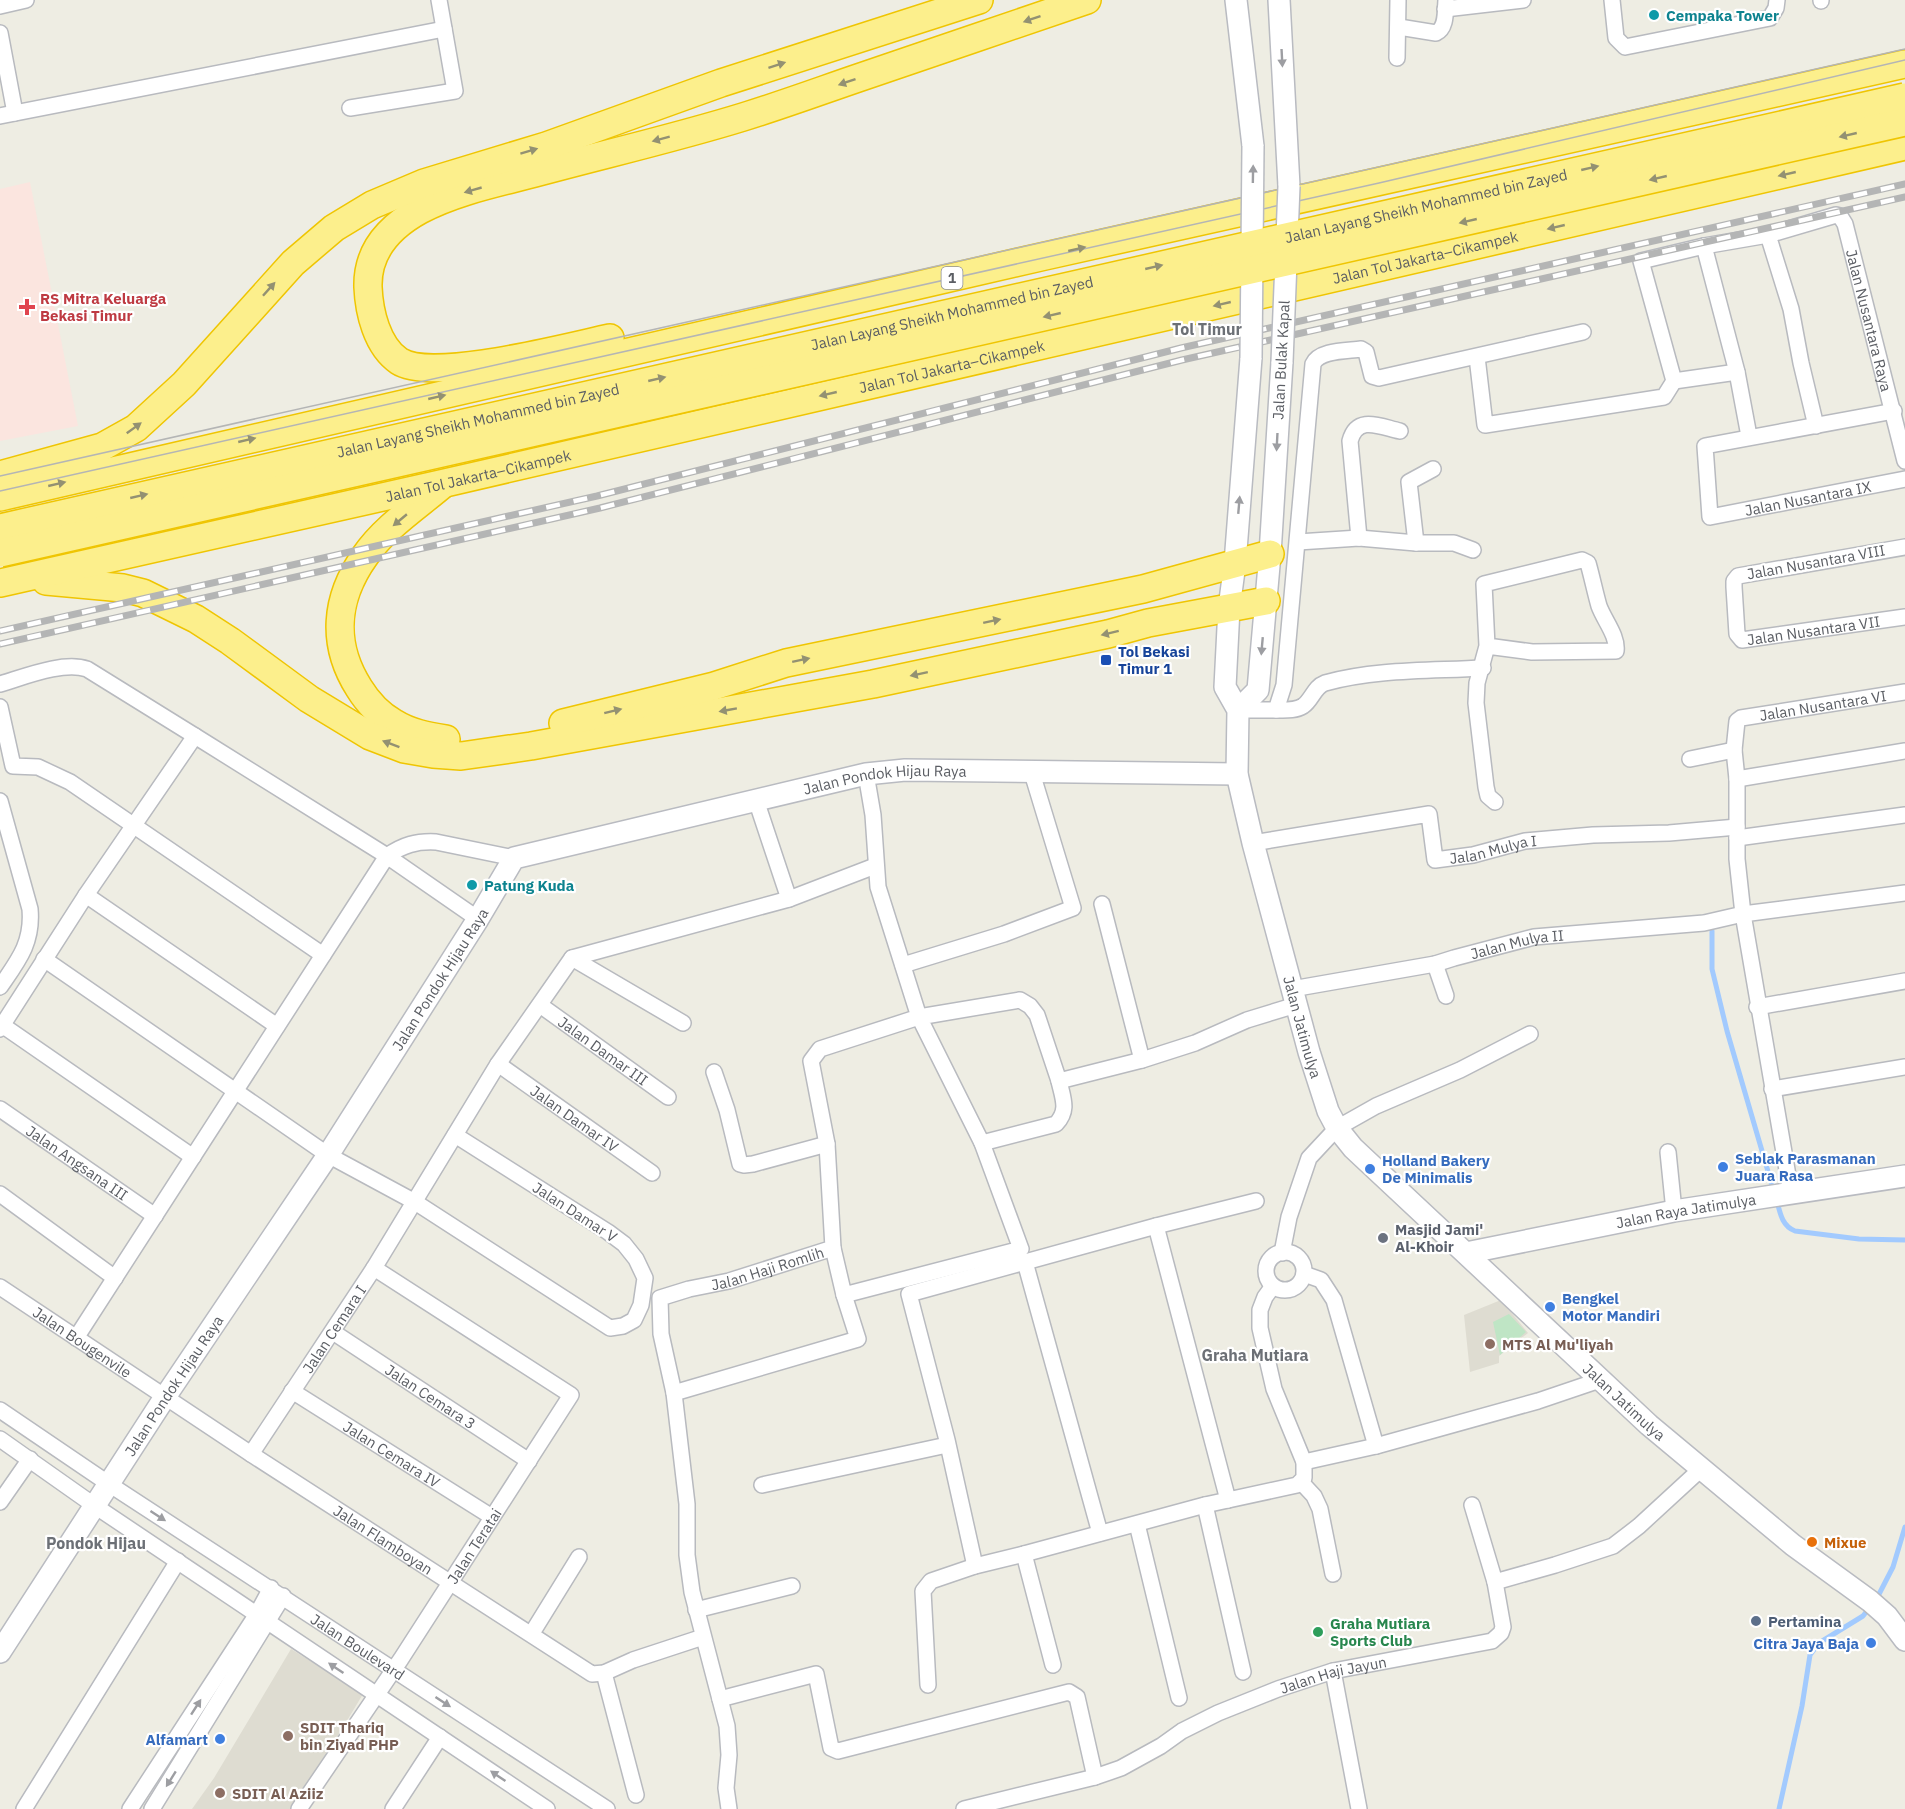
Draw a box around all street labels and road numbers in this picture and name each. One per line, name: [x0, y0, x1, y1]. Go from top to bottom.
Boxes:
street label: Jalan Layang Sheikh Mohammed bin Zayed: [1283, 164, 1569, 247]
street label: Jalan Tol Jakarta–Cikampek: [1331, 226, 1520, 287]
street label: Jalan Nusantara Raya: [1842, 247, 1896, 393]
road number: 1: [942, 267, 962, 289]
street label: Jalan Layang Sheikh Mohammed bin Zayed: [809, 271, 1095, 354]
street label: Jalan Bulak Kapal: [1268, 300, 1294, 420]
street label: Jalan Tol Jakarta–Cikampek: [857, 335, 1046, 397]
street label: Jalan Layang Sheikh Mohammed bin Zayed: [335, 379, 621, 461]
street label: Jalan Tol Jakarta–Cikampek: [383, 445, 573, 506]
street label: Jalan Nusantara IX: [1743, 476, 1873, 520]
street label: Jalan Nusantara VIII: [1745, 540, 1887, 584]
street label: Jalan Nusantara VII: [1746, 611, 1881, 649]
street label: Jalan Nusantara VI: [1758, 686, 1888, 724]
street label: Jalan Pondok Hijau Raya: [801, 760, 967, 798]
street label: Jalan Mulya I: [1448, 831, 1538, 868]
street label: Jalan Pondok Hijau Raya: [388, 904, 492, 1054]
street label: Jalan Mulya II: [1468, 925, 1565, 963]
street label: Jalan Jatimulya: [1280, 974, 1326, 1081]
street label: Jalan Damar III: [555, 1012, 652, 1089]
street label: Jalan Damar IV: [527, 1081, 622, 1156]
street label: Jalan Angsana III: [23, 1121, 132, 1204]
street label: Jalan Damar V: [529, 1178, 621, 1246]
street label: Jalan Raya Jatimulya: [1614, 1189, 1757, 1232]
street label: Jalan Haji Romlih: [709, 1242, 826, 1294]
street label: Jalan Cemara I: [298, 1281, 370, 1376]
street label: Jalan Bougenvile: [29, 1302, 135, 1381]
street label: Jalan Pondok Hijau Raya: [120, 1311, 227, 1459]
street label: Jalan Jatimulya: [1579, 1359, 1669, 1444]
street label: Jalan Cemara 3: [382, 1360, 480, 1433]
street label: Jalan Cemara IV: [340, 1416, 444, 1491]
street label: Jalan Flamboyan: [330, 1500, 437, 1578]
street label: Jalan Teratai: [443, 1504, 505, 1587]
street label: Jalan Boulevard: [307, 1609, 408, 1684]
street label: Jalan Haji Jayun: [1277, 1652, 1388, 1697]

